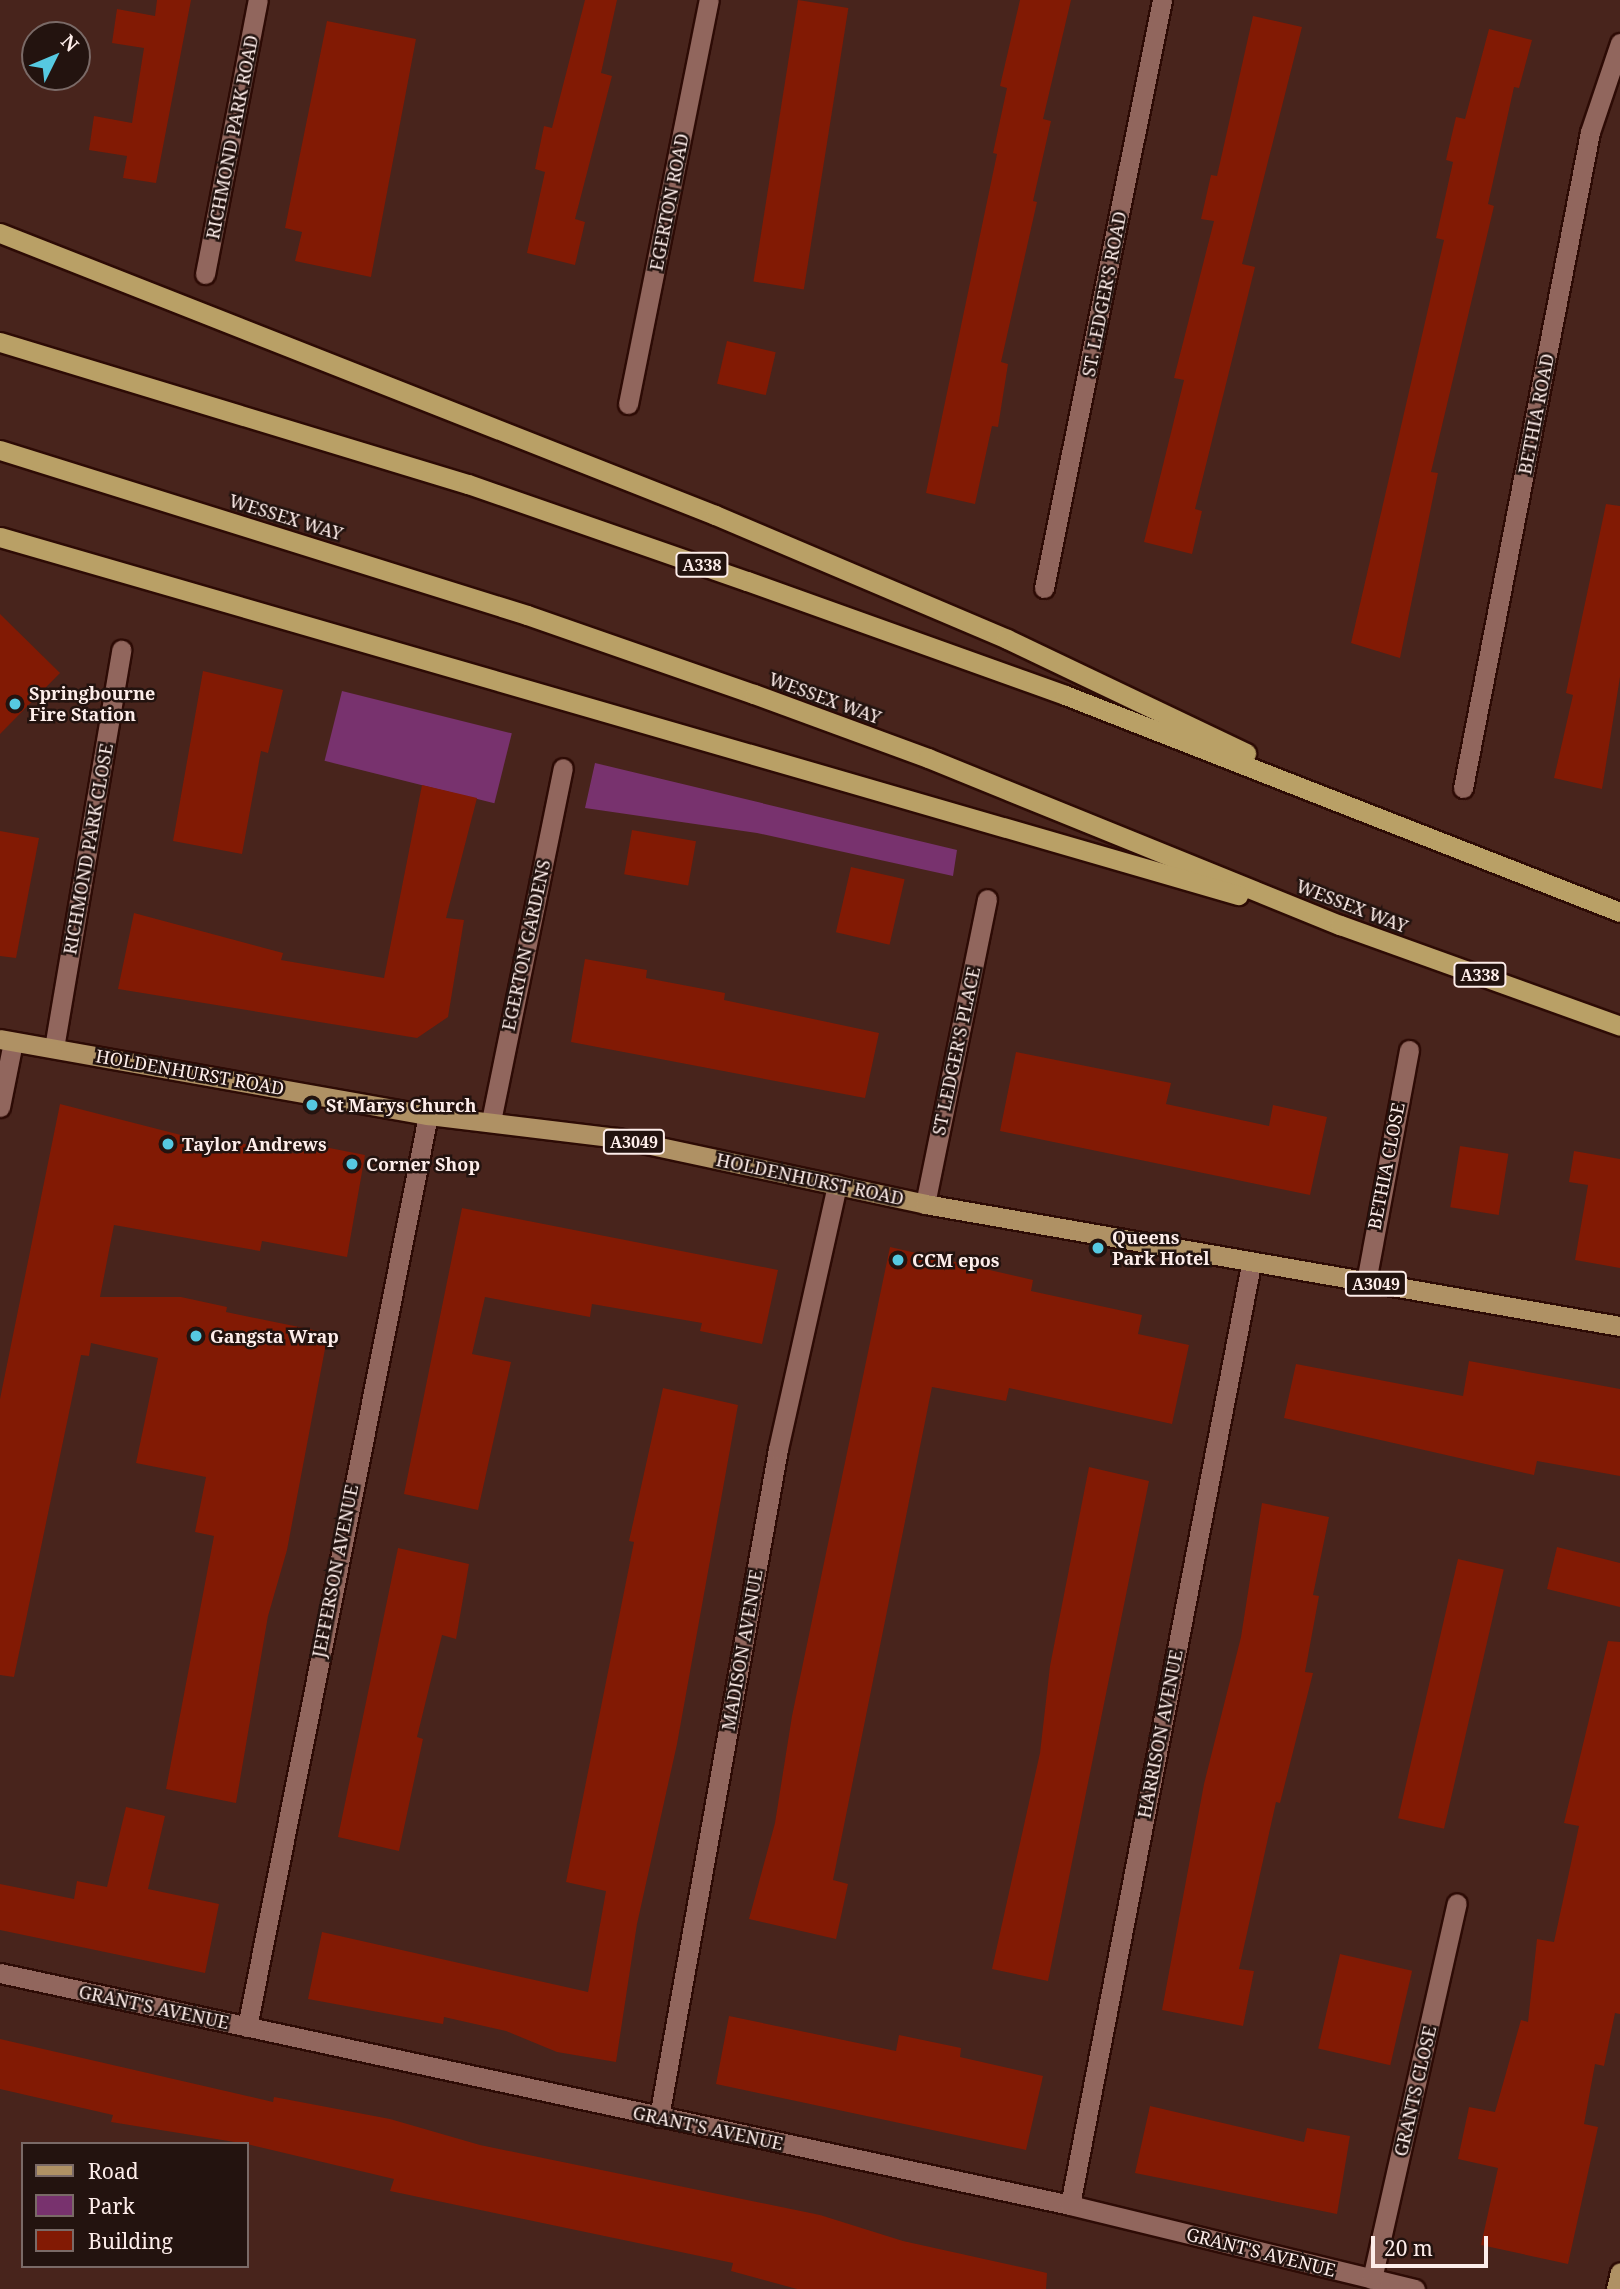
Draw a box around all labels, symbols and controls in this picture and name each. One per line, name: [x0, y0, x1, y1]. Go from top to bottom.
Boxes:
north arrow: [21, 21, 91, 91]
text: N: [55, 29, 85, 57]
street label: RICHMOND PARK ROAD: [202, 33, 262, 241]
street label: EGERTON ROAD: [645, 132, 693, 272]
street label: ST. LEDGER'S ROAD: [1077, 209, 1131, 379]
street label: BETHIA ROAD: [1514, 352, 1558, 476]
street label: WESSEX WAY: [227, 489, 345, 545]
road number: A338: [674, 552, 730, 578]
street label: WESSEX WAY: [766, 668, 884, 728]
place label: Springbourne Fire Station: [29, 683, 155, 726]
marker: Springbourne Fire Station: [7, 696, 23, 712]
street label: RICHMOND PARK CLOSE: [59, 742, 117, 956]
street label: EGERTON GARDENS: [497, 857, 555, 1033]
street label: WESSEX WAY: [1293, 875, 1411, 937]
road number: A338: [1452, 962, 1508, 987]
street label: ST LEDGER'S PLACE: [928, 965, 984, 1137]
street label: HOLDENHURST ROAD: [94, 1045, 286, 1099]
place label: St Marys Church: [326, 1094, 476, 1116]
marker: St Marys Church: [304, 1097, 320, 1113]
street label: BETHIA CLOSE: [1363, 1101, 1409, 1231]
road number: A3049: [602, 1130, 666, 1154]
place label: Taylor Andrews: [182, 1133, 327, 1155]
marker: Taylor Andrews: [160, 1136, 176, 1152]
street label: HOLDENHURST ROAD: [714, 1149, 906, 1209]
place label: Corner Shop: [366, 1153, 480, 1175]
marker: Corner Shop: [344, 1156, 360, 1172]
place label: Queens Park Hotel: [1112, 1227, 1210, 1270]
marker: Queens Park Hotel: [1090, 1240, 1106, 1256]
place label: CCM epos: [912, 1249, 1000, 1271]
marker: CCM epos: [890, 1252, 906, 1268]
road number: A3049: [1344, 1272, 1408, 1296]
place label: Gangsta Wrap: [210, 1325, 339, 1347]
marker: Gangsta Wrap: [188, 1328, 204, 1344]
street label: JEFFERSON AVENUE: [308, 1483, 362, 1659]
street label: MADISON AVENUE: [717, 1568, 767, 1732]
street label: HARRISON AVENUE: [1133, 1648, 1187, 1820]
street label: GRANT'S AVENUE: [77, 1981, 231, 2033]
street label: GRANTS CLOSE: [1389, 2024, 1441, 2158]
street label: GRANT'S AVENUE: [631, 2102, 785, 2154]
legend: [21, 2142, 248, 2268]
text: Road: [88, 2157, 139, 2185]
text: Park: [88, 2192, 135, 2220]
scale bar: [1375, 2222, 1492, 2266]
street label: GRANT'S AVENUE: [1184, 2223, 1338, 2281]
text: Building: [88, 2227, 173, 2255]
text: 20 m: [1384, 2234, 1433, 2262]

